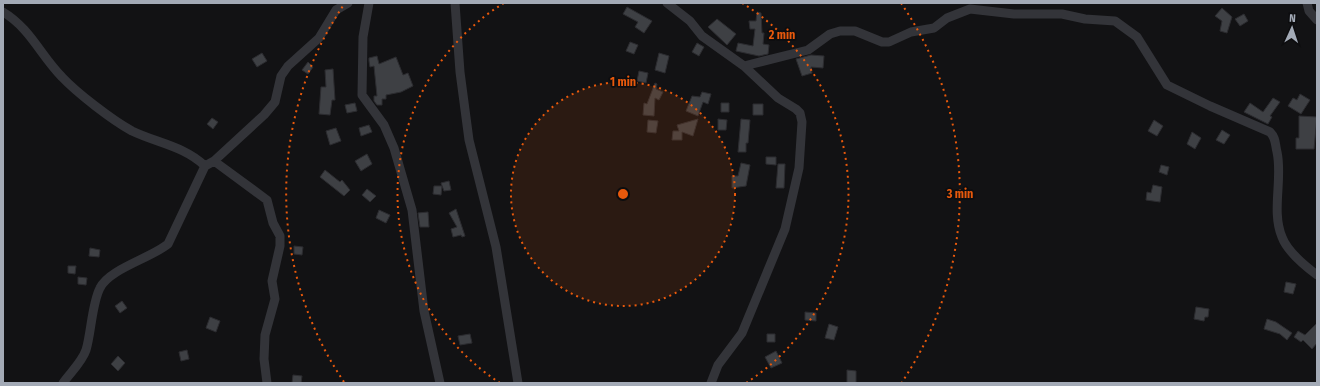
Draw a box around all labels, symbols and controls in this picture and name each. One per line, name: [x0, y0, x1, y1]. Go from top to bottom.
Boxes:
north arrow: [1272, 8, 1312, 48]
text: N: [1289, 12, 1296, 25]
text: 2 min: [768, 28, 795, 42]
text: 1 min: [610, 75, 636, 89]
centre of rings: [616, 187, 630, 201]
text: 3 min: [946, 187, 973, 201]

